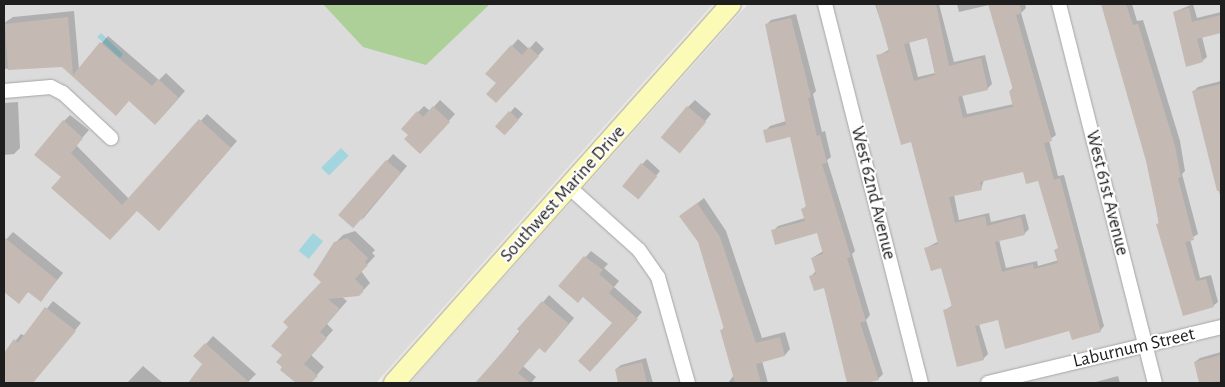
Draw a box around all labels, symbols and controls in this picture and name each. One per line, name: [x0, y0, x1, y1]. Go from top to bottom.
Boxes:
street label: Southwest Marine Drive: [496, 121, 630, 267]
street label: West 62nd Avenue: [845, 124, 901, 262]
street label: West 61st Avenue: [1080, 128, 1134, 258]
street label: Laburnum Street: [1071, 323, 1197, 373]

